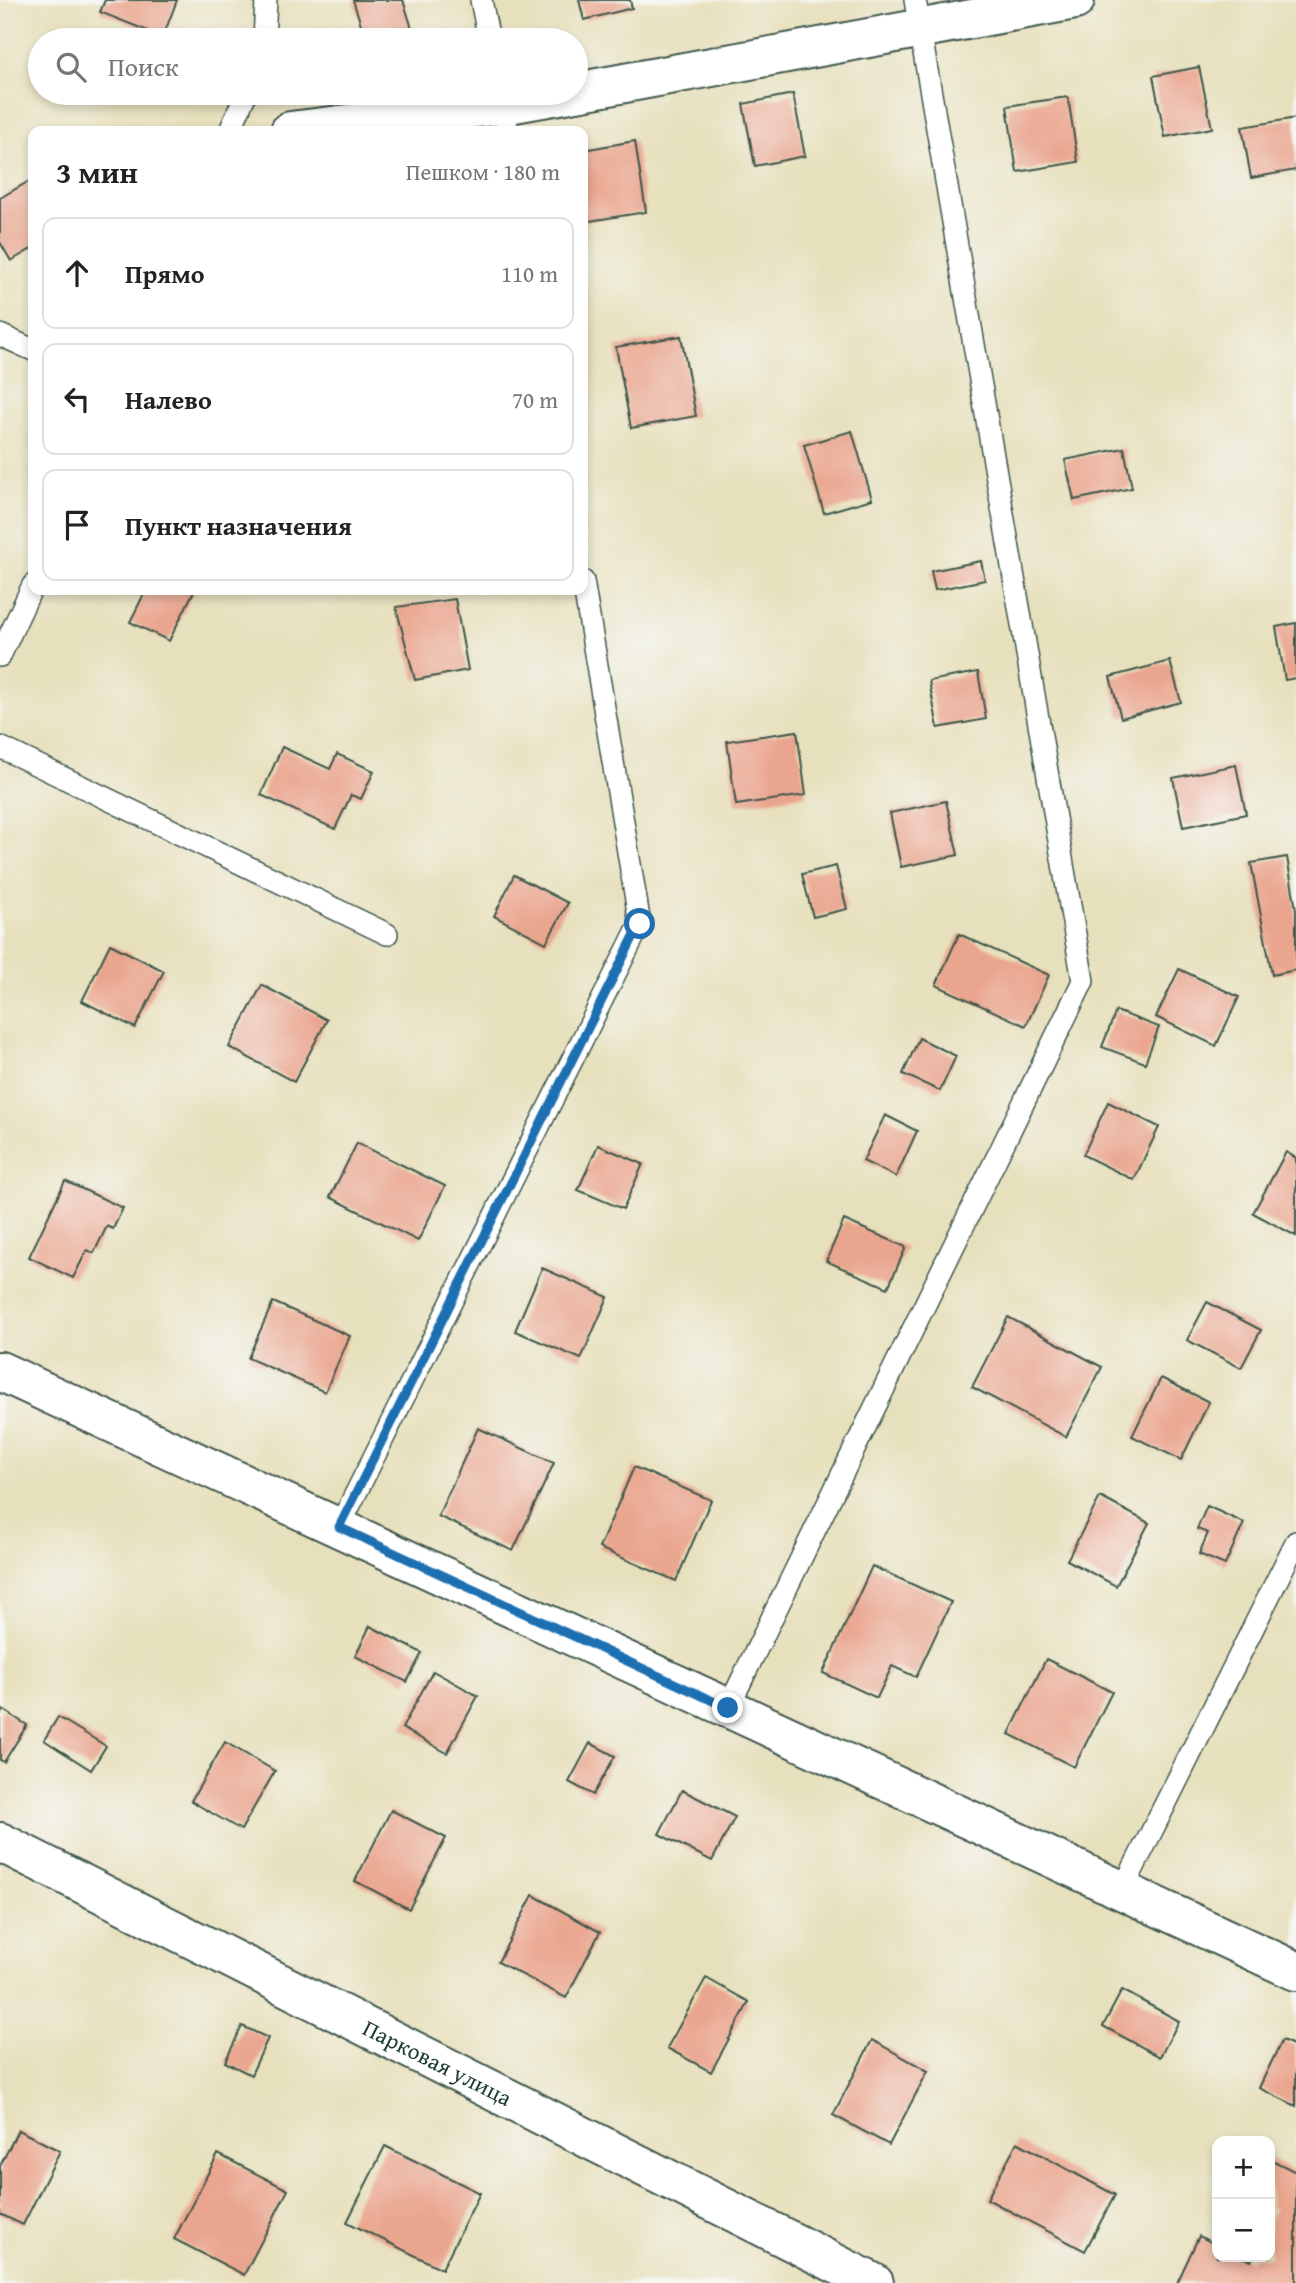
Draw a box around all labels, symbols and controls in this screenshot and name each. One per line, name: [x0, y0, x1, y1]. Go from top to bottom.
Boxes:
search box: [28, 28, 588, 105]
text: Поиск: [108, 47, 179, 86]
icon: search: [52, 48, 90, 86]
text: 3 мин: [56, 150, 138, 194]
text: Пешком · 180 m: [406, 155, 560, 188]
icon: ahead: [58, 254, 96, 292]
text: Прямо: [125, 254, 205, 293]
text: 110 m: [501, 257, 558, 290]
icon: left: [58, 380, 96, 418]
text: Налево: [125, 380, 212, 419]
text: 70 m: [512, 383, 558, 416]
icon: arrive: [58, 506, 96, 544]
text: Пункт назначения: [125, 506, 352, 545]
route start: [624, 908, 655, 939]
route end: [712, 1692, 743, 1723]
street label: Парковая улица: [357, 2011, 518, 2114]
map controls: [1212, 2136, 1275, 2262]
button: +: [1212, 2136, 1275, 2199]
button: −: [1212, 2199, 1275, 2262]

